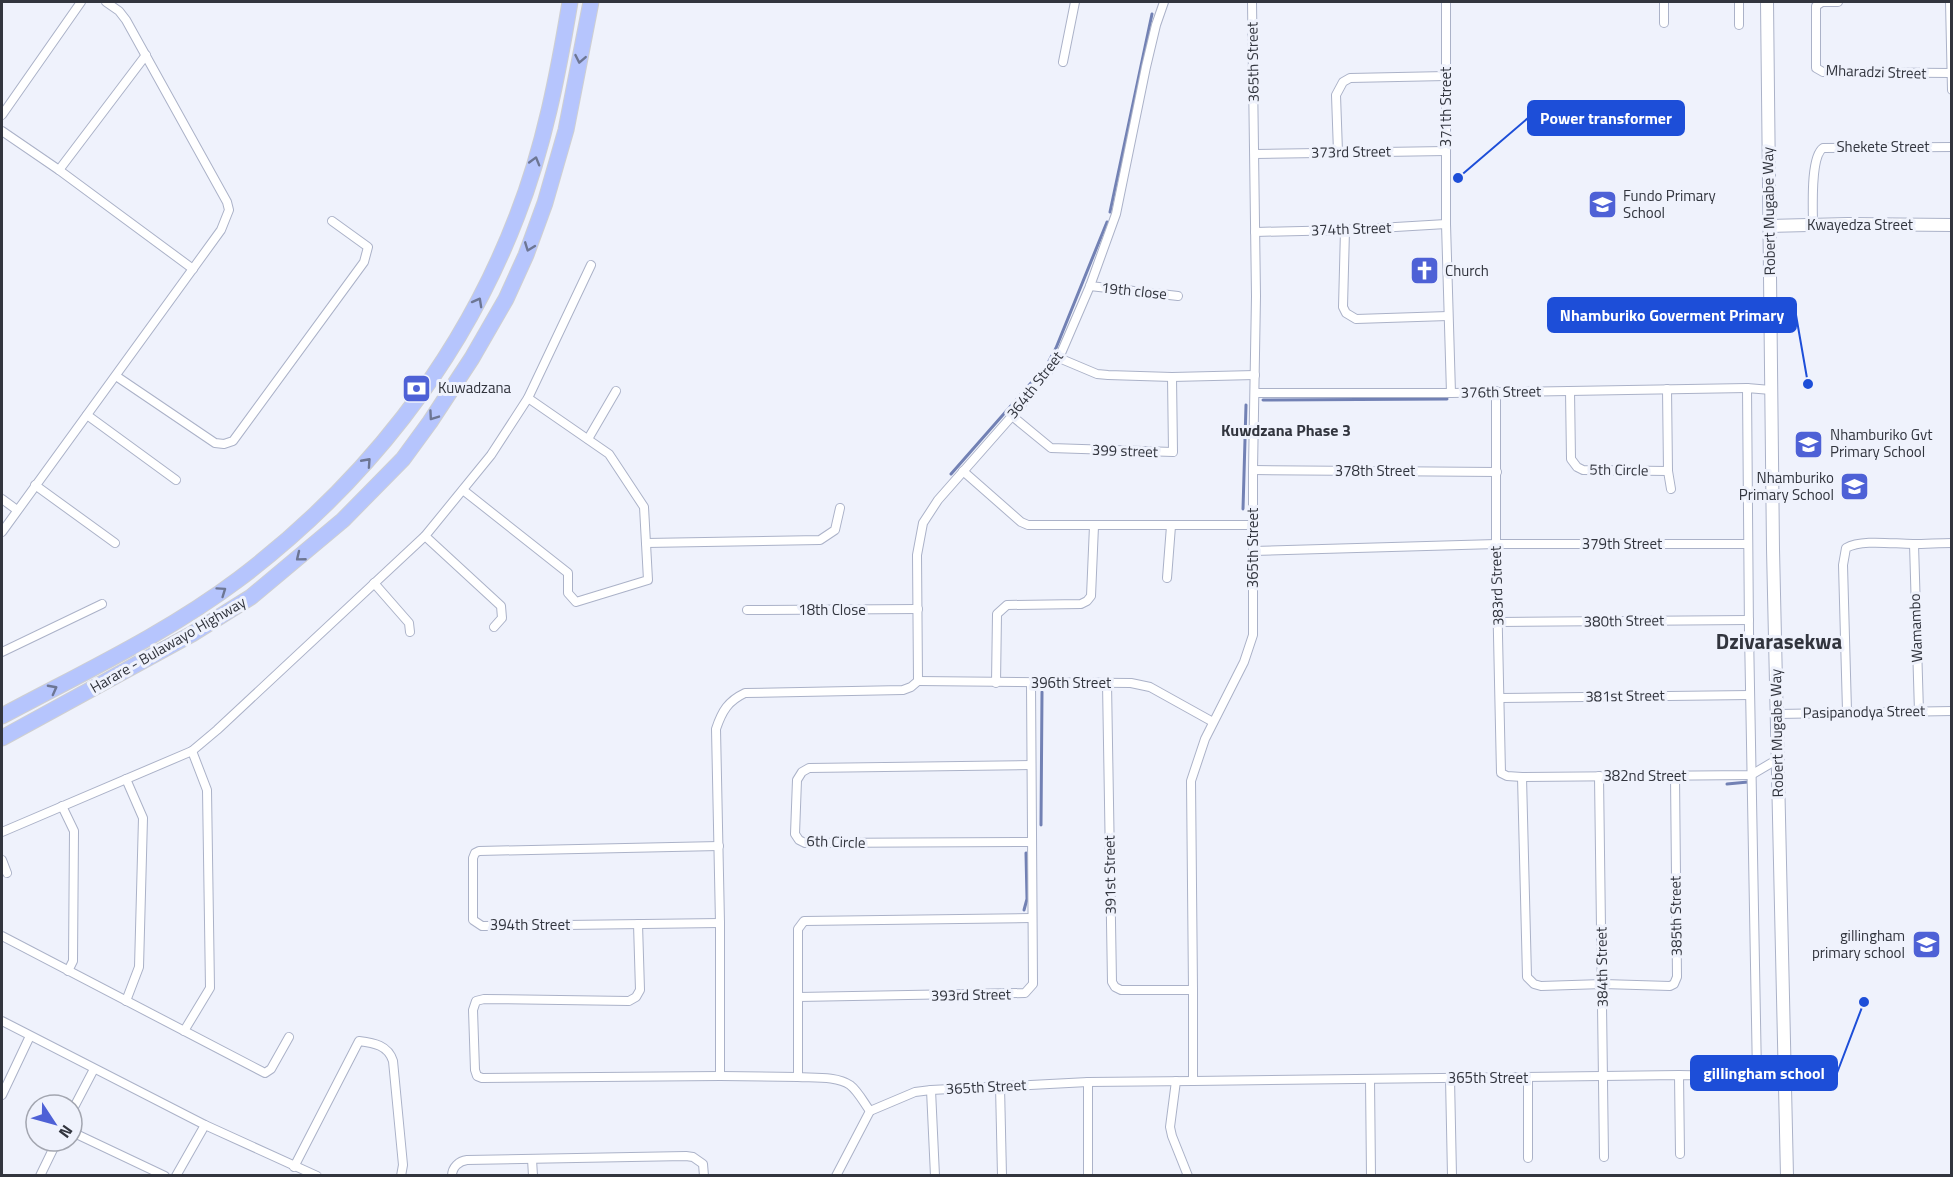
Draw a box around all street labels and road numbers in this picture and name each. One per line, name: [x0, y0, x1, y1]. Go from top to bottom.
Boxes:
street label: 365th Street: [1240, 21, 1265, 102]
street label: Mharadzi Street: [1825, 58, 1928, 85]
street label: 371th Street: [1434, 66, 1457, 147]
street label: Shekete Street: [1836, 135, 1930, 158]
street label: 373rd Street: [1311, 139, 1392, 164]
street label: Robert Mugabe Way: [1756, 147, 1781, 275]
street label: Kwayedza Street: [1807, 213, 1914, 236]
street label: 374th Street: [1310, 216, 1392, 241]
street label: 19th close: [1100, 276, 1168, 305]
street label: 364th Street: [1001, 345, 1069, 423]
street label: 376th Street: [1461, 379, 1542, 404]
street label: 399 street: [1092, 438, 1159, 463]
street label: 5th Circle: [1589, 457, 1649, 482]
street label: 378th Street: [1335, 459, 1416, 482]
street label: 365th Street: [1241, 507, 1264, 588]
street label: 379th Street: [1582, 532, 1663, 555]
street label: 383rd Street: [1484, 545, 1509, 626]
street label: Harare - Bulawayo Highway: [86, 590, 250, 699]
street label: Wamambo: [1903, 593, 1928, 663]
street label: 18th Close: [798, 598, 866, 621]
street label: 380th Street: [1584, 608, 1665, 633]
street label: Robert Mugabe Way: [1764, 669, 1789, 797]
street label: 396th Street: [1031, 671, 1112, 694]
street label: 381st Street: [1585, 683, 1666, 708]
street label: Pasipanodya Street: [1803, 699, 1926, 724]
street label: 382nd Street: [1603, 764, 1687, 787]
street label: 6th Circle: [806, 829, 866, 854]
street label: 391st Street: [1097, 834, 1122, 915]
street label: 385th Street: [1663, 875, 1688, 956]
street label: 394th Street: [490, 913, 571, 936]
street label: 384th Street: [1589, 926, 1614, 1007]
street label: 393rd Street: [931, 982, 1012, 1007]
street label: 365th Street: [1448, 1066, 1529, 1089]
street label: 365th Street: [945, 1073, 1027, 1100]

